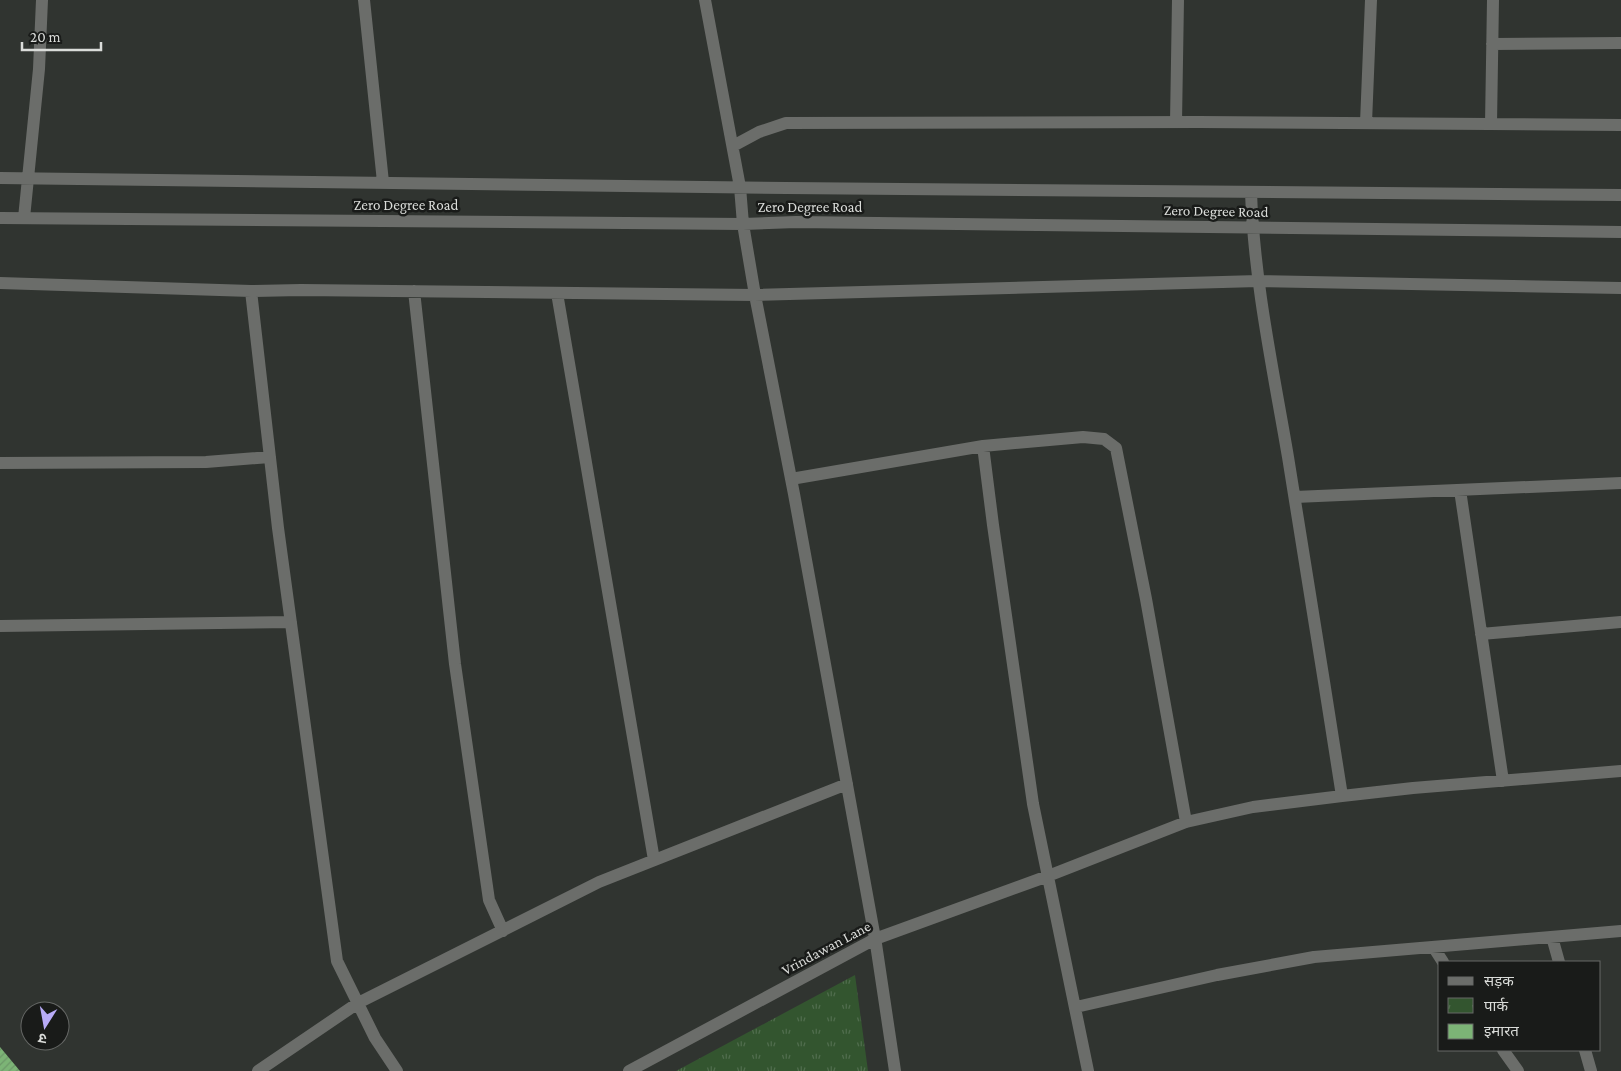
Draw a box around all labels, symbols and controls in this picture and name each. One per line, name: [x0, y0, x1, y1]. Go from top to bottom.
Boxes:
scale bar: [22, 20, 101, 52]
text: 20 m: [30, 29, 61, 45]
street label: Zero Degree Road: [354, 197, 459, 214]
street label: Zero Degree Road: [758, 199, 863, 216]
street label: Zero Degree Road: [1163, 202, 1269, 221]
street label: Vrindawan Lane: [779, 918, 873, 978]
legend: [1438, 961, 1601, 1051]
text: सड़क: [1484, 973, 1514, 989]
text: पार्क: [1484, 997, 1508, 1014]
north arrow: [20, 1001, 70, 1051]
text: इमारत: [1484, 1023, 1519, 1039]
text: उ: [36, 1030, 48, 1047]

